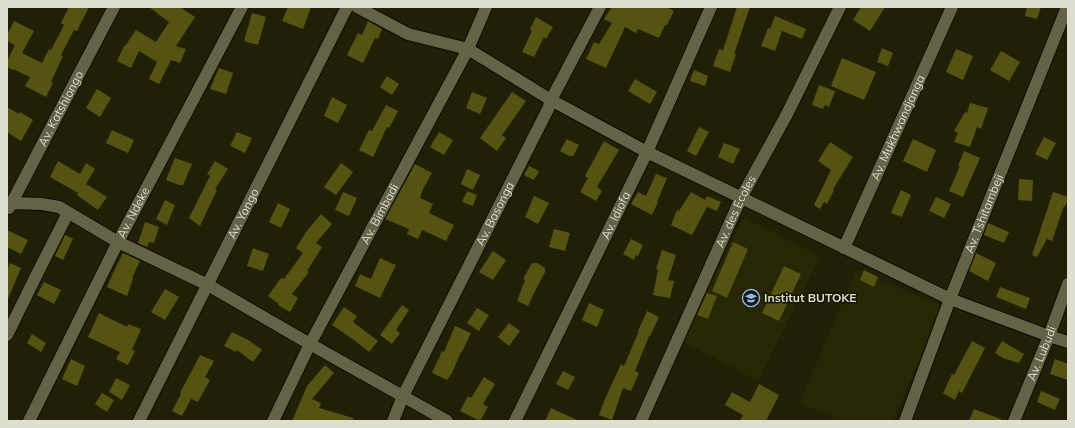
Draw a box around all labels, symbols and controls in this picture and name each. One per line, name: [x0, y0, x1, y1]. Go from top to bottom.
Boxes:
street label: Av. Katshiongo: [35, 68, 86, 149]
street label: Av. Mukhwandjanga: [867, 72, 928, 182]
street label: Av. Tshitambeji: [961, 172, 1006, 255]
street label: Av. des Ecoles: [712, 173, 759, 250]
street label: Av. Basonga: [472, 179, 517, 248]
street label: Av. Bimbadi: [357, 181, 402, 246]
street label: Av. Ndeke: [113, 184, 153, 241]
street label: Av. Yongo: [224, 186, 262, 241]
street label: Av. Idiofa: [597, 189, 633, 242]
school or university icon: Institut BUTOKE: [741, 288, 761, 308]
place label: Institut BUTOKE: [764, 290, 856, 305]
street label: Av. Lubudi: [1023, 324, 1059, 383]

